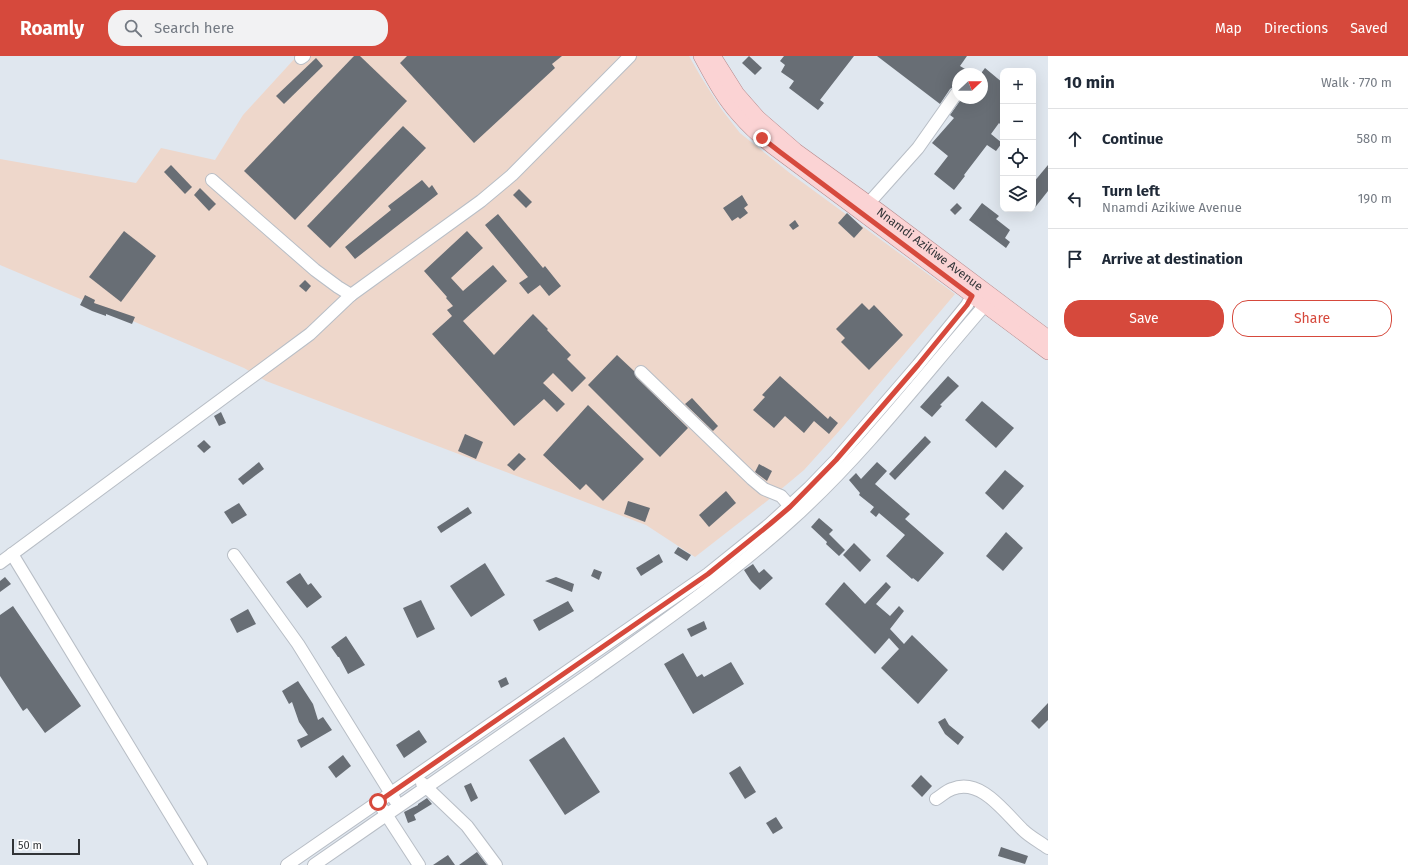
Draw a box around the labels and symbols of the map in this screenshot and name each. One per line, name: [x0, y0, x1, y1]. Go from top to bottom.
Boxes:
north arrow: [952, 68, 988, 104]
route end: [753, 129, 771, 147]
street label: Nnamdi Azikiwe Avenue: [874, 205, 986, 293]
route start: [369, 793, 387, 811]
scale bar: [12, 837, 80, 856]

